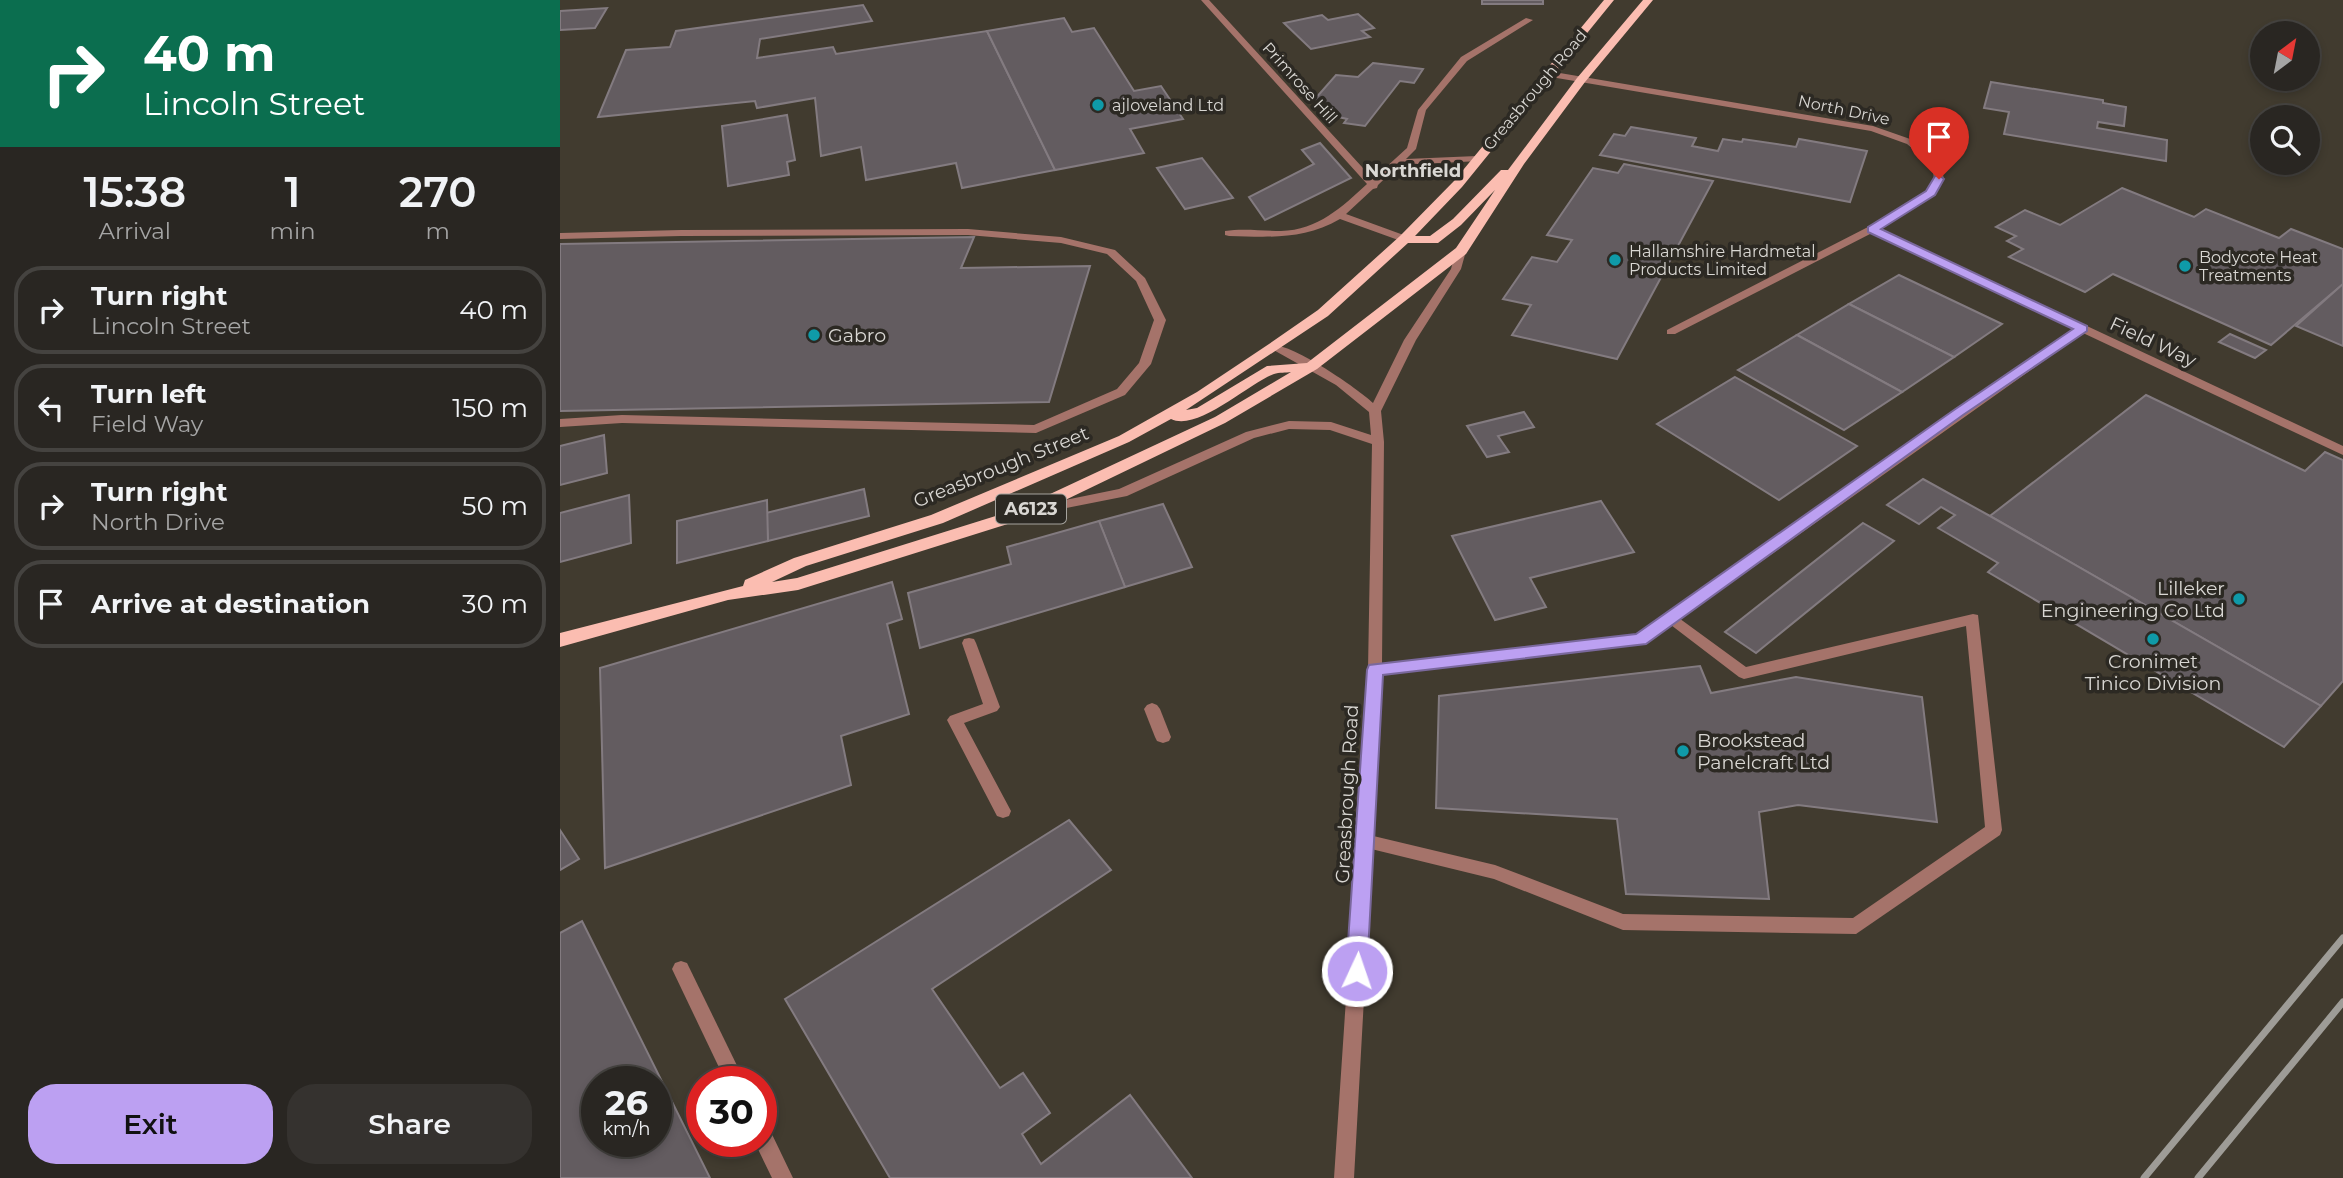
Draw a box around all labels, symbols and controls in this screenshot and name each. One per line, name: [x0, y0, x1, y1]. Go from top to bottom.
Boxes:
north arrow: [2250, 21, 2320, 91]
map controls: [2250, 21, 2320, 175]
text: 40 m: [143, 24, 275, 83]
street label: Greasbrough Road: [1479, 26, 1591, 154]
icon: right: [28, 28, 119, 119]
street label: Primrose Hill: [1259, 39, 1341, 127]
text: Lincoln Street: [143, 84, 365, 123]
street label: North Drive: [1796, 91, 1892, 129]
place label: ajloveland Ltd: [1112, 96, 1224, 115]
marker: ajloveland Ltd: [1090, 97, 1106, 113]
button: search: [2250, 105, 2320, 175]
pin: [1909, 107, 1969, 179]
icon: arrive: [1920, 118, 1958, 156]
district label: Northfield: [1365, 160, 1461, 182]
text: 15:38: [83, 166, 186, 218]
text: 1: [285, 166, 301, 218]
text: 270: [399, 166, 477, 218]
text: Arrival: [98, 217, 171, 245]
text: min: [270, 217, 316, 245]
text: m: [426, 217, 450, 245]
place label: Hallamshire Hardmetal Products Limited: [1629, 242, 1816, 279]
place label: Bodycote Heat Treatments: [2199, 248, 2318, 285]
marker: Hallamshire Hardmetal Products Limited: [1607, 252, 1623, 268]
marker: Bodycote Heat Treatments: [2177, 258, 2193, 274]
text: Turn right: [91, 280, 227, 312]
icon: right: [32, 291, 70, 329]
text: 40 m: [459, 294, 528, 326]
text: Lincoln Street: [91, 312, 251, 340]
street label: Field Way: [2106, 312, 2201, 372]
place label: Gabro: [828, 324, 886, 347]
marker: Gabro: [806, 327, 822, 343]
text: Turn left: [91, 378, 207, 410]
icon: left: [32, 389, 70, 427]
text: 150 m: [452, 392, 528, 424]
text: Field Way: [91, 410, 203, 438]
street label: Greasbrough Street: [910, 421, 1092, 513]
text: Turn right: [91, 476, 227, 508]
icon: right: [32, 487, 70, 525]
text: 50 m: [462, 490, 528, 522]
road number: A6123: [996, 494, 1066, 524]
text: North Drive: [91, 508, 225, 536]
place label: Lilleker Engineering Co Ltd: [2041, 577, 2225, 622]
icon: arrive: [32, 585, 70, 623]
text: Arrive at destination: [91, 588, 370, 620]
text: 30 m: [462, 588, 528, 620]
marker: Lilleker Engineering Co Ltd: [2231, 591, 2247, 607]
marker: Cronimet Tinico Division: [2145, 631, 2161, 647]
place label: Cronimet Tinico Division: [2085, 650, 2221, 695]
street label: Greasbrough Road: [1331, 704, 1363, 884]
place label: Brookstead Panelcraft Ltd: [1697, 729, 1830, 774]
marker: Brookstead Panelcraft Ltd: [1675, 743, 1691, 759]
position arrow: [1320, 934, 1394, 1008]
speed limit sign: 30: [686, 1066, 777, 1157]
text: 26: [605, 1081, 648, 1124]
button: Exit: [28, 1084, 273, 1164]
button: Share: [287, 1084, 532, 1164]
text: km/h: [602, 1118, 651, 1140]

